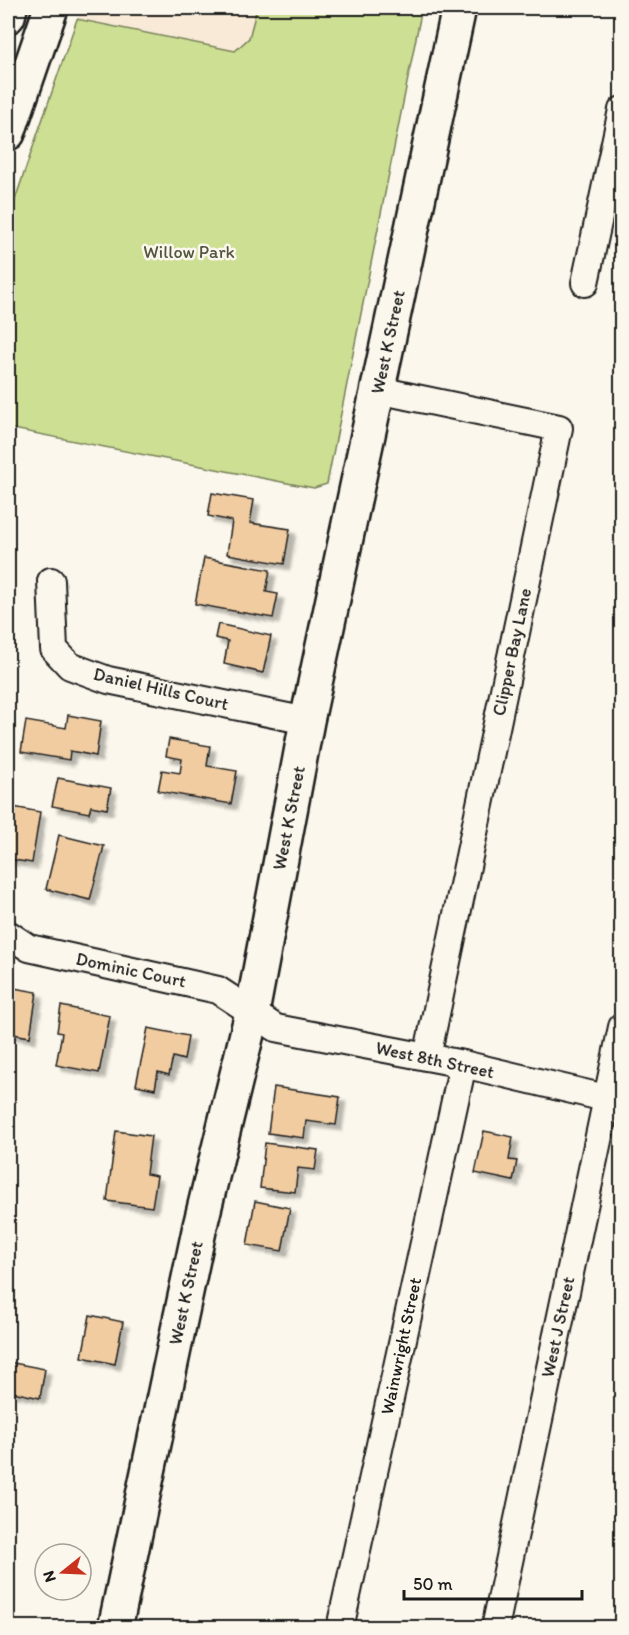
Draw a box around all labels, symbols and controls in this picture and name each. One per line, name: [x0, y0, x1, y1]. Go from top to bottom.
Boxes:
park label: Willow Park: [143, 241, 235, 263]
street label: West K Street: [366, 288, 410, 396]
street label: Clipper Bay Lane: [488, 586, 536, 718]
street label: Daniel Hills Court: [91, 663, 231, 715]
street label: West K Street: [268, 764, 310, 872]
street label: Dominic Court: [74, 948, 188, 992]
street label: West 8th Street: [374, 1037, 496, 1083]
street label: West K Street: [164, 1239, 208, 1347]
street label: West J Street: [537, 1274, 579, 1379]
street label: Wainwright Street: [376, 1275, 426, 1417]
north arrow: [33, 1542, 93, 1602]
scale bar: [404, 1563, 582, 1601]
text: N: [39, 1568, 60, 1585]
text: 50 m: [413, 1573, 453, 1595]

